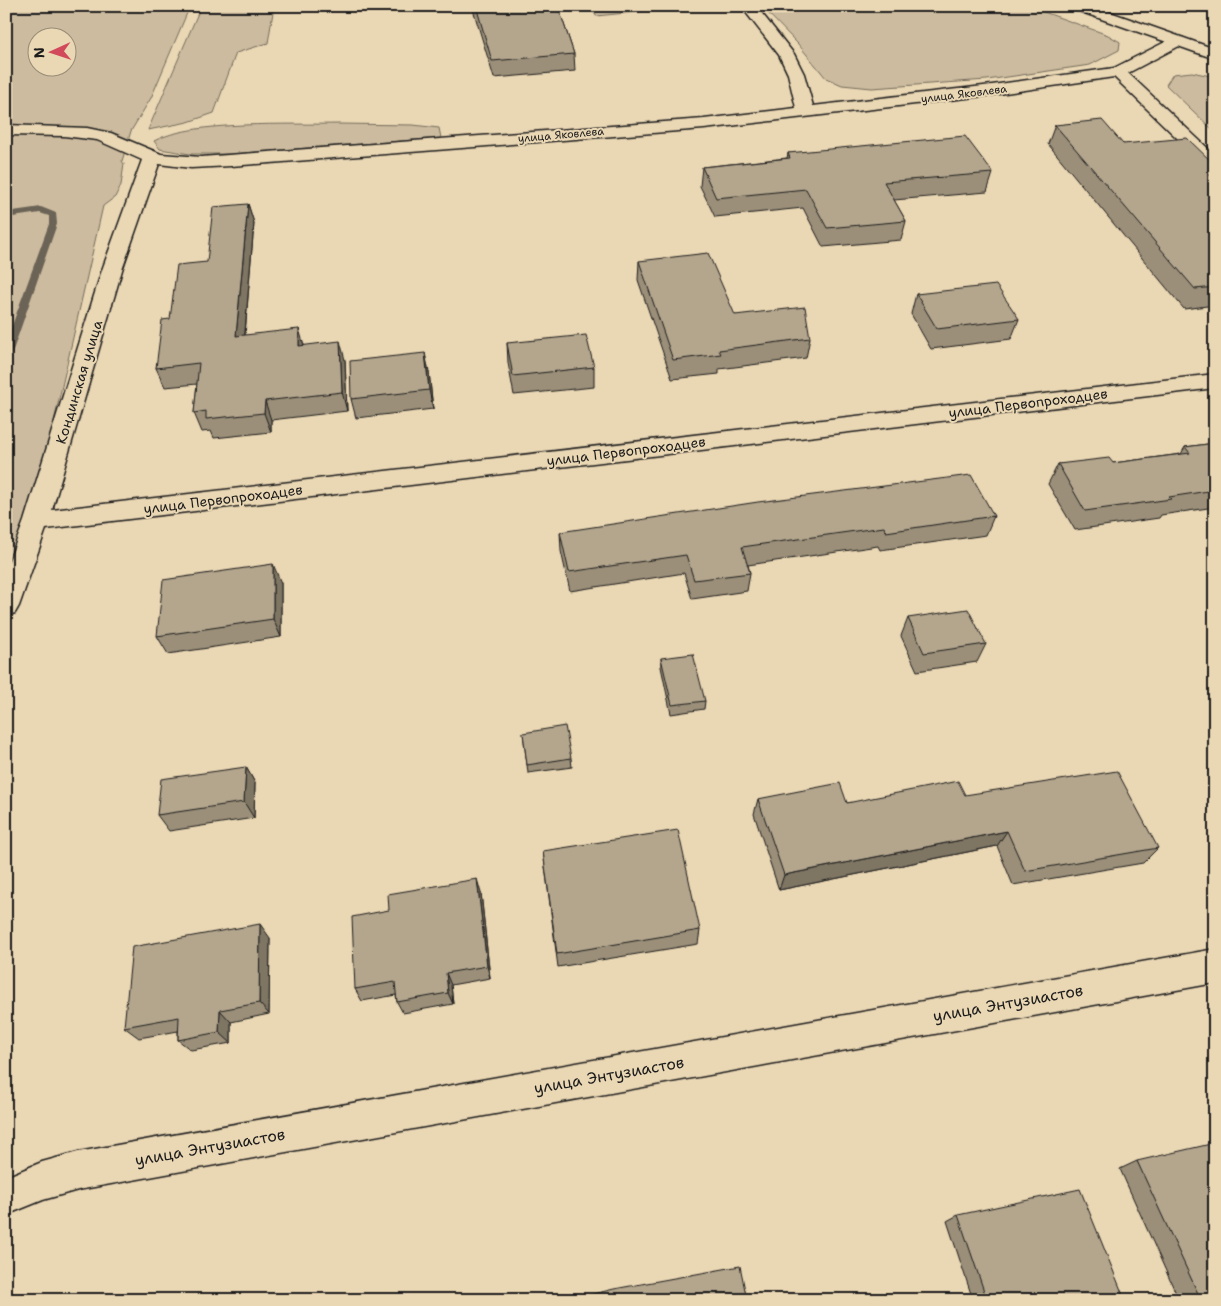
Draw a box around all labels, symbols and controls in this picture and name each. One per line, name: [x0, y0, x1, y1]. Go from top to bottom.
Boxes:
north arrow: [28, 28, 78, 78]
text: N: [30, 47, 48, 59]
street label: улица Яковлева: [920, 81, 1008, 107]
street label: улица Яковлева: [517, 124, 605, 146]
street label: Кондинская улица: [52, 318, 106, 446]
street label: улица Первопроходцев: [947, 384, 1109, 422]
street label: улица Первопроходцев: [545, 432, 707, 470]
street label: улица Первопроходцев: [142, 480, 304, 518]
street label: улица Энтузиастов: [931, 979, 1085, 1027]
street label: улица Энтузиастов: [532, 1051, 686, 1099]
street label: улица Энтузиастов: [133, 1123, 287, 1171]

